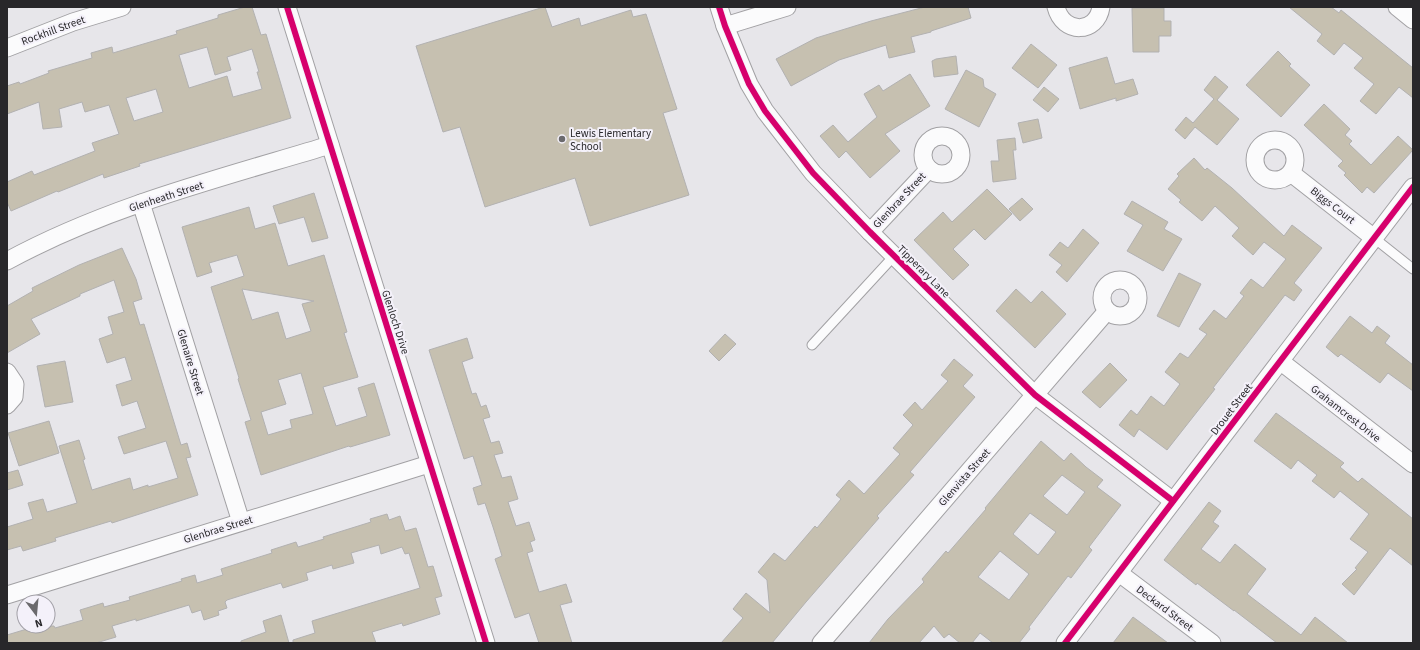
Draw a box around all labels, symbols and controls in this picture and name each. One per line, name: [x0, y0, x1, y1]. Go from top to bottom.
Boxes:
street label: Rockhill Street: [19, 12, 87, 49]
place label: Lewis Elementary School: [570, 126, 651, 154]
marker: Lewis Elementary School: [557, 134, 567, 144]
street label: Glenbrae Street: [870, 169, 929, 232]
street label: Glenheath Street: [127, 177, 205, 216]
street label: Biggs Court: [1307, 183, 1358, 228]
street label: Tipperary Lane: [894, 242, 954, 301]
street label: Glenloch Drive: [378, 288, 413, 357]
street label: Glenaire Street: [173, 327, 208, 397]
street label: Drouet Street: [1207, 380, 1256, 438]
street label: Grahamcrest Drive: [1308, 381, 1384, 446]
street label: Glenvista Street: [935, 445, 994, 509]
street label: Glenbrae Street: [182, 512, 255, 547]
street label: Deckard Street: [1133, 582, 1196, 635]
north arrow: [16, 594, 56, 634]
text: N: [33, 615, 44, 631]

